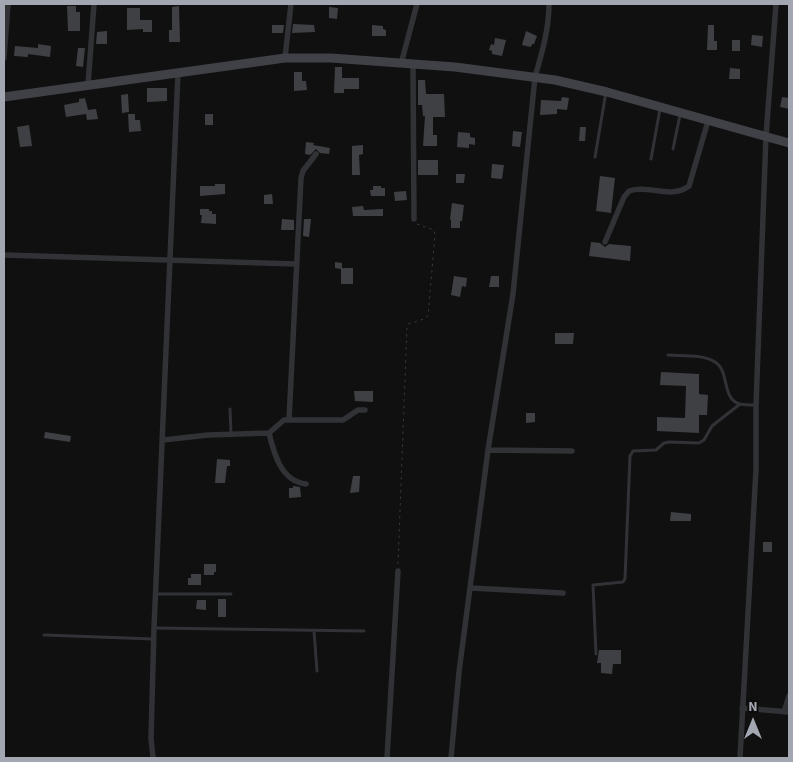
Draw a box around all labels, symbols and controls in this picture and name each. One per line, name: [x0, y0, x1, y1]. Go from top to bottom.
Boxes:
north arrow: [728, 697, 778, 747]
text: N: [748, 697, 758, 717]

